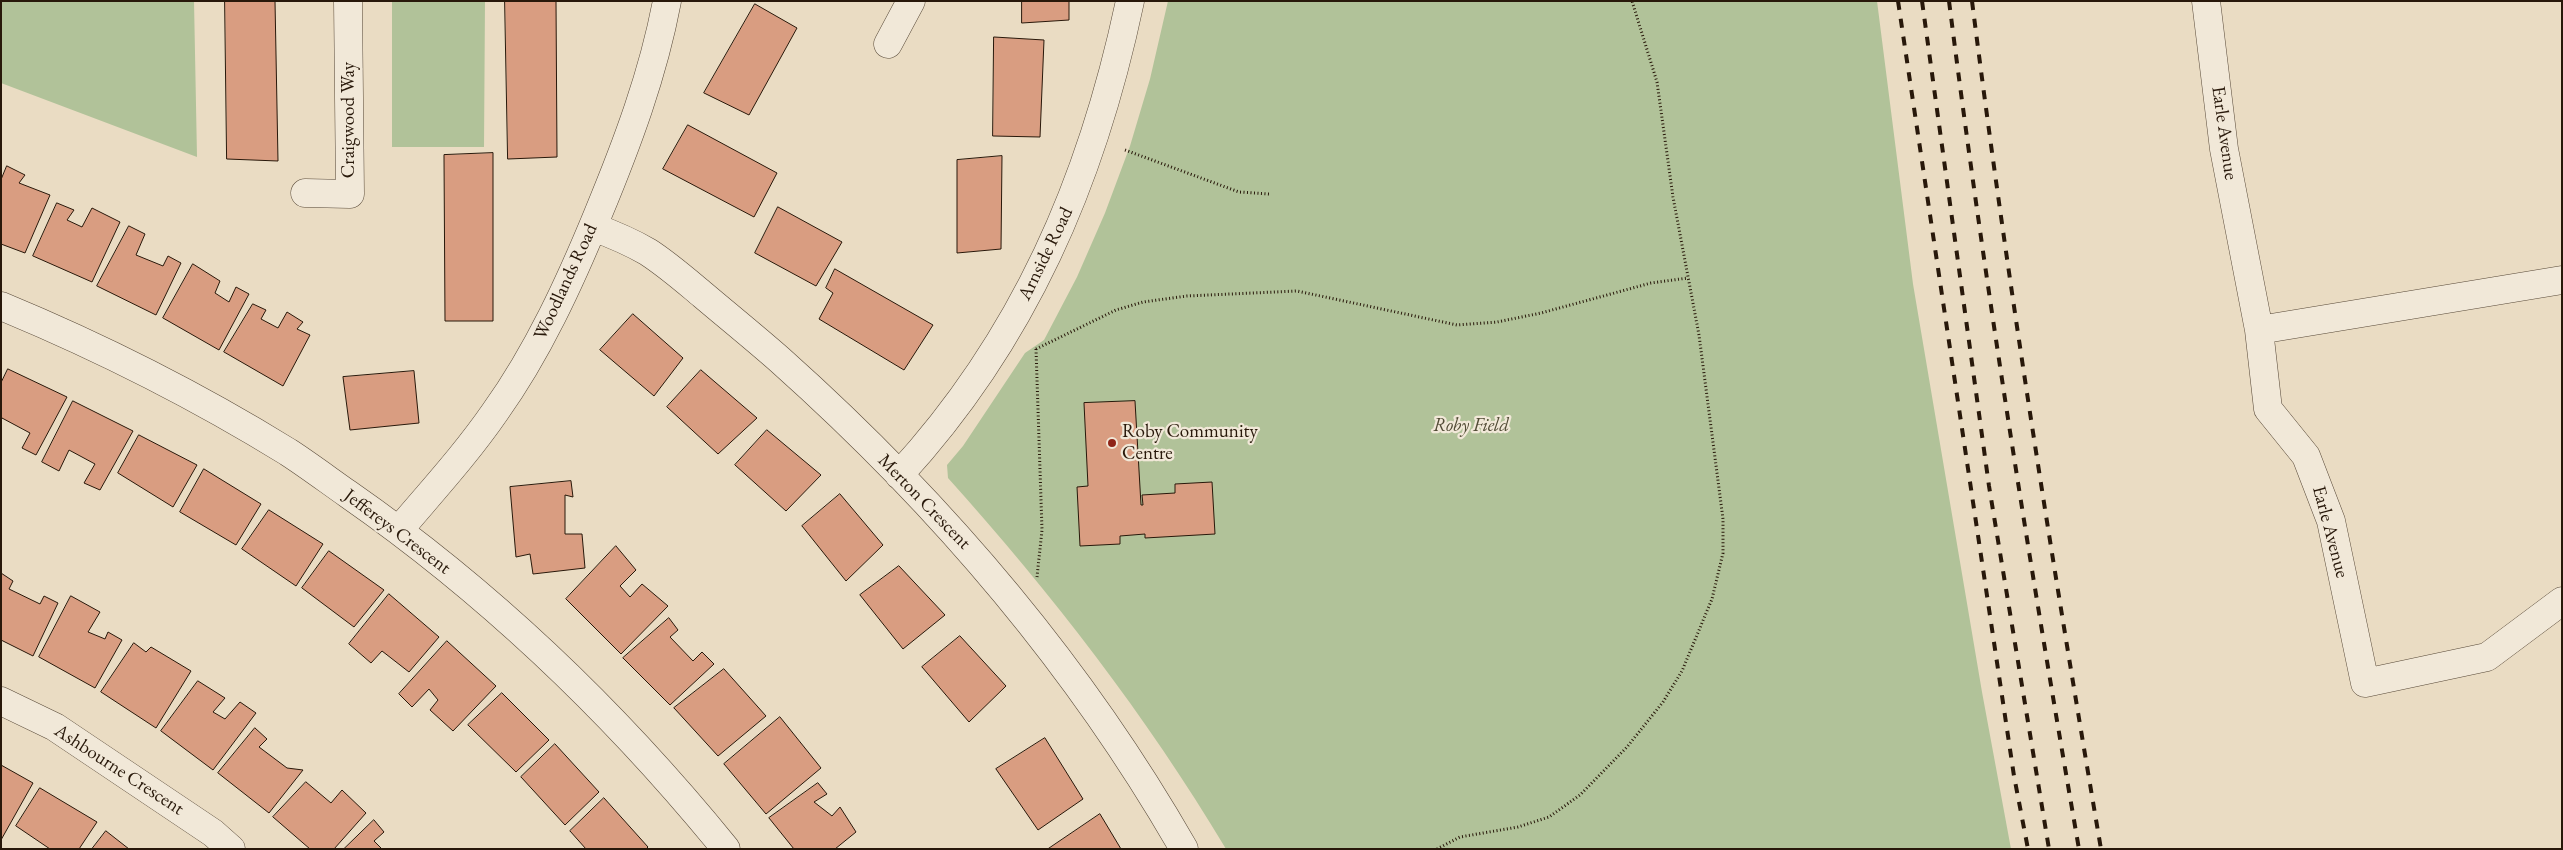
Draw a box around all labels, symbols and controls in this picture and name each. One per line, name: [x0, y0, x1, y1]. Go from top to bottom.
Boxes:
street label: Craigwood Way: [338, 62, 360, 178]
street label: Earle Avenue: [2206, 85, 2242, 181]
street label: Arnside Road: [1014, 204, 1078, 304]
street label: Woodlands Road: [529, 220, 603, 344]
park label: Roby Field: [1433, 415, 1509, 437]
place label: Roby Community Centre: [1122, 421, 1258, 465]
marker: Roby Community Centre: [1106, 437, 1118, 449]
street label: Merton Crescent: [873, 450, 975, 554]
street label: Earle Avenue: [2307, 483, 2353, 581]
street label: Jeffereys Crescent: [339, 484, 455, 580]
street label: Ashbourne Crescent: [50, 720, 188, 820]

